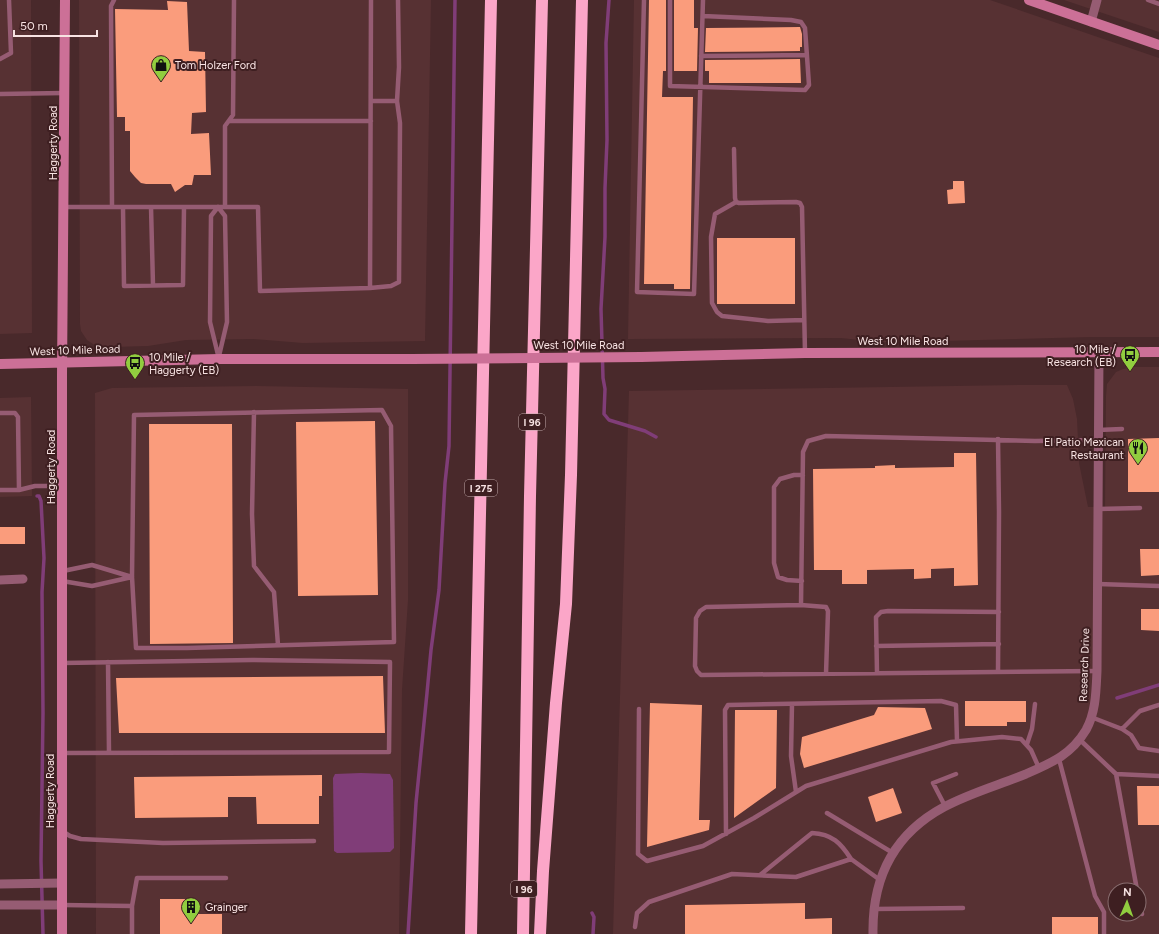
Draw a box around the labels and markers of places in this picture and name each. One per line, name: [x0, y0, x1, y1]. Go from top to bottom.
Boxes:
shop icon: Tom Holzer Ford: [150, 54, 172, 82]
place label: Tom Holzer Ford: [175, 59, 256, 72]
place label: 10 Mile / Research (EB): [1047, 343, 1117, 369]
bus stop icon: 10 Mile / Research (EB): [1119, 344, 1141, 372]
place label: 10 Mile / Haggerty (EB): [149, 351, 219, 377]
bus stop icon: 10 Mile / Haggerty (EB): [124, 352, 146, 380]
place label: El Patio Mexican Restaurant: [1044, 436, 1124, 462]
restaurant icon: El Patio Mexican Restaurant: [1127, 437, 1149, 465]
building icon: Grainger: [180, 896, 202, 924]
place label: Grainger: [205, 901, 248, 914]

